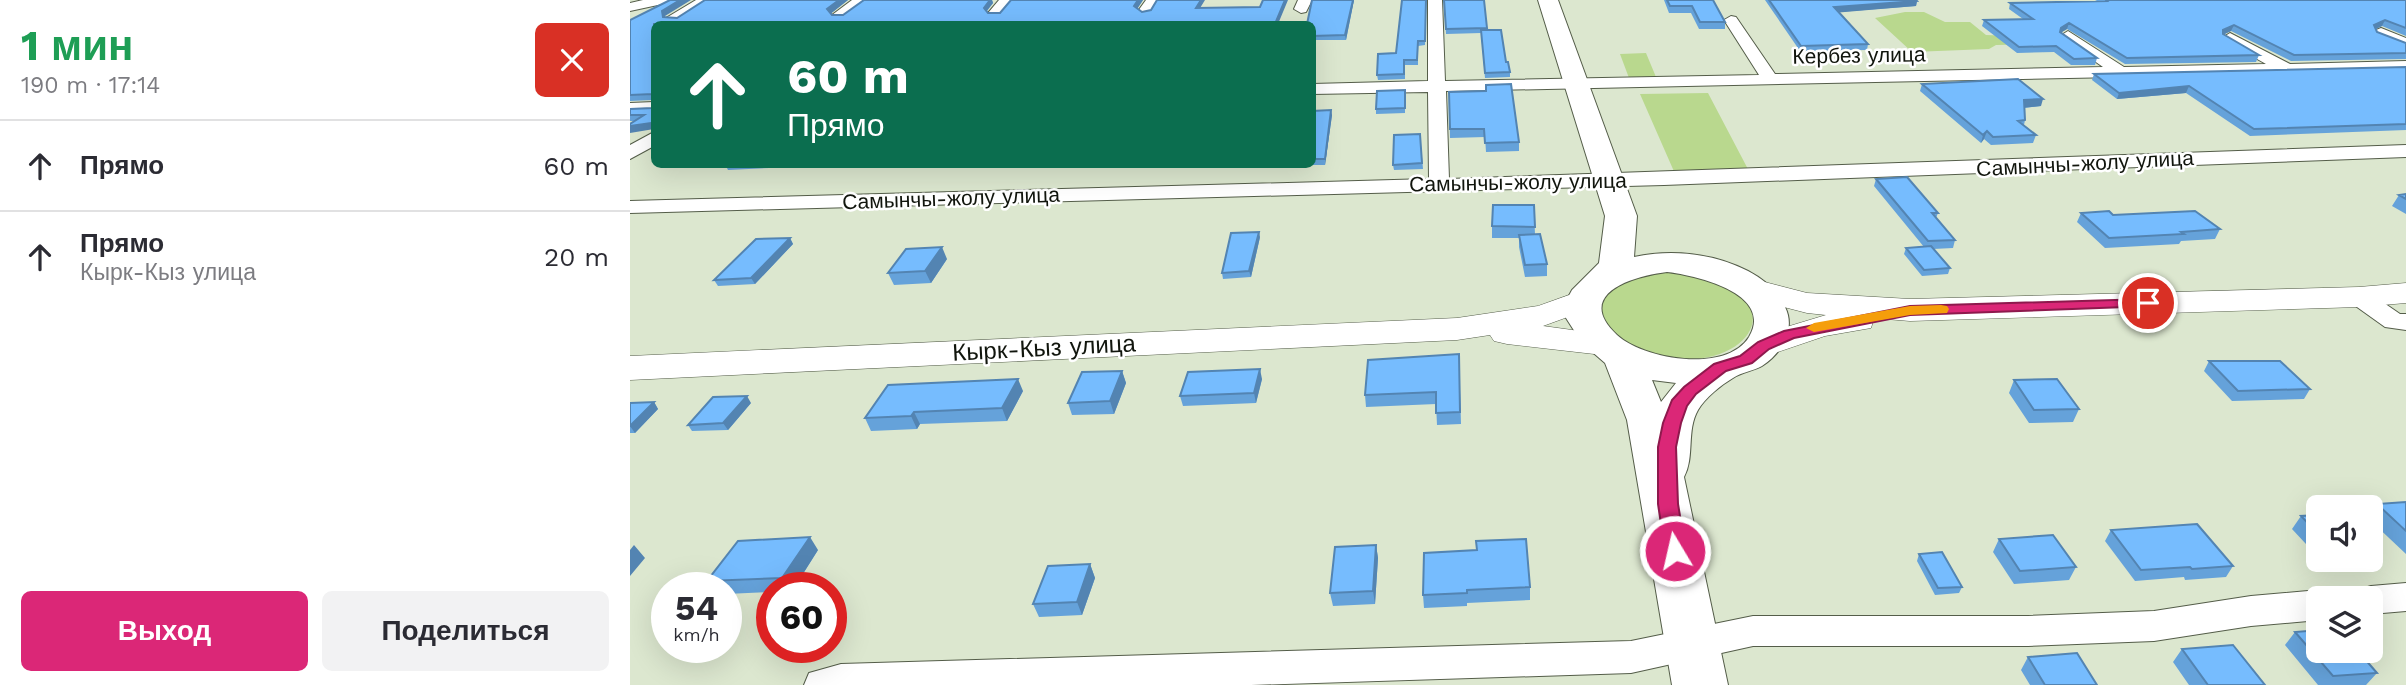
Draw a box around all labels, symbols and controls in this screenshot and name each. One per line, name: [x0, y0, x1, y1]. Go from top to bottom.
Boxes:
text: 1 мин: [21, 21, 133, 70]
button: close: [535, 23, 609, 97]
street label: Кербез улица: [1792, 41, 1926, 69]
text: 60 m: [787, 47, 909, 105]
icon: ahead: [672, 49, 763, 140]
text: 190 m · 17:14: [21, 72, 160, 99]
text: Прямо: [787, 106, 885, 144]
street label: Самынчы-жолу улица: [1976, 145, 2195, 181]
icon: ahead: [21, 147, 59, 185]
text: Прямо: [80, 150, 164, 180]
text: 60 m: [543, 151, 609, 181]
street label: Самынчы-жолу улица: [1409, 168, 1627, 196]
street label: Самынчы-жолу улица: [842, 182, 1061, 214]
text: Прямо: [80, 228, 164, 258]
icon: ahead: [21, 238, 59, 276]
text: 20 m: [544, 242, 609, 272]
text: Кырк-Кыз улица: [80, 259, 256, 286]
pin: [2118, 273, 2178, 333]
icon: arrive: [2129, 284, 2167, 322]
street label: Кырк-Кыз улица: [952, 329, 1137, 367]
map controls: [2306, 495, 2383, 663]
button: sound: [2306, 495, 2383, 572]
position arrow: [1638, 514, 1712, 588]
speed limit sign: 60: [756, 572, 847, 663]
button: layers: [2306, 586, 2383, 663]
text: 54: [675, 587, 718, 629]
button: Выход: [21, 591, 308, 671]
button: Поделиться: [322, 591, 609, 671]
text: km/h: [673, 624, 720, 645]

